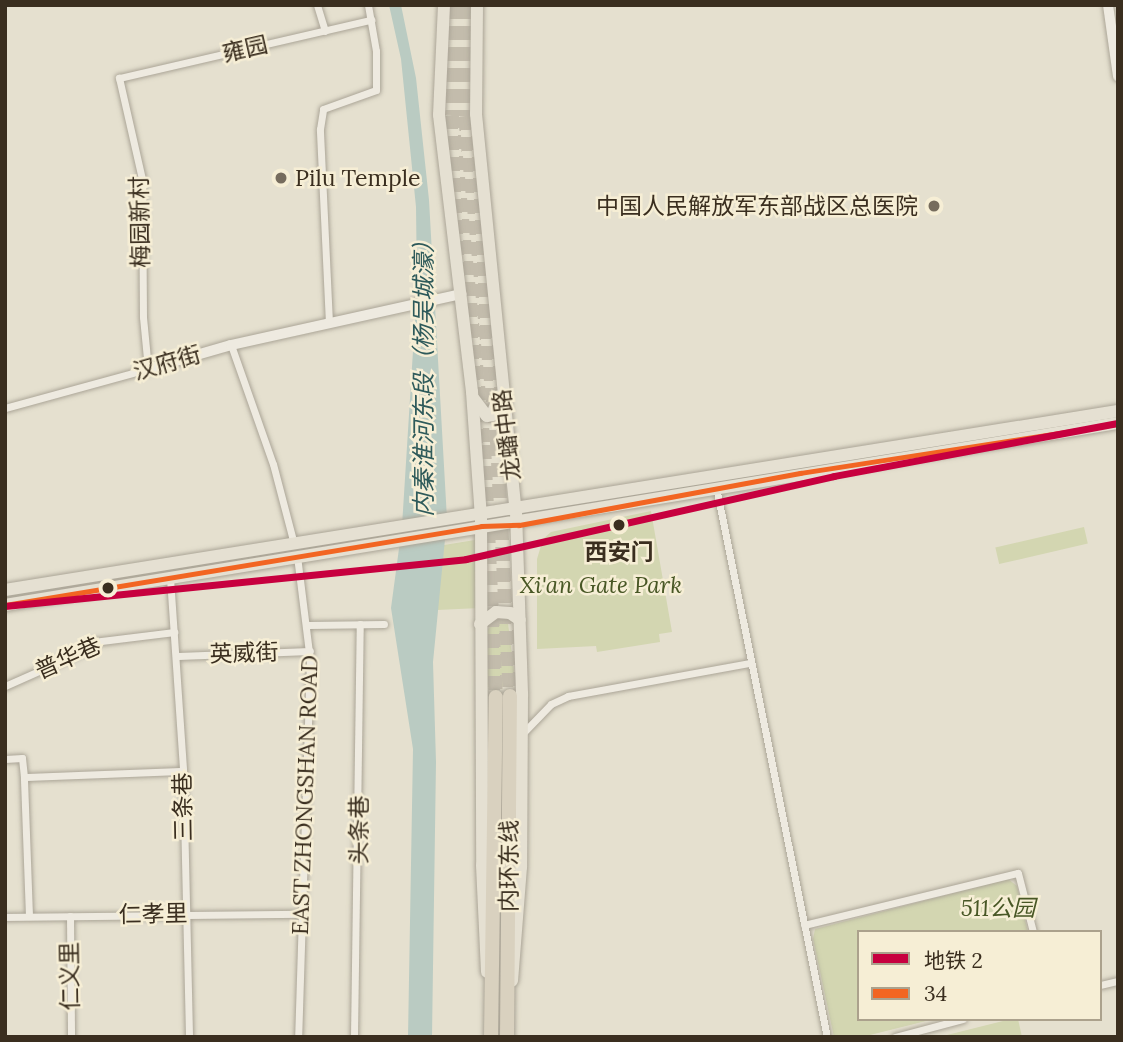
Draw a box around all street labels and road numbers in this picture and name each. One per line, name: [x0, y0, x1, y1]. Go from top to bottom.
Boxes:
street label: 雍园: [219, 30, 271, 68]
street label: 梅园新村: [125, 176, 155, 268]
street label: 汉府街: [130, 340, 204, 386]
street label: 龙蟠中路: [488, 388, 526, 482]
street label: 普华巷: [31, 631, 105, 685]
street label: 英威街: [209, 638, 279, 668]
street label: EAST ZHONGSHAN ROAD: [286, 655, 324, 935]
street label: 三条巷: [169, 772, 197, 842]
street label: 头条巷: [345, 796, 373, 864]
street label: 内环东线: [495, 820, 523, 912]
street label: 仁孝里: [118, 900, 188, 928]
street label: 仁义里: [56, 941, 84, 1011]

